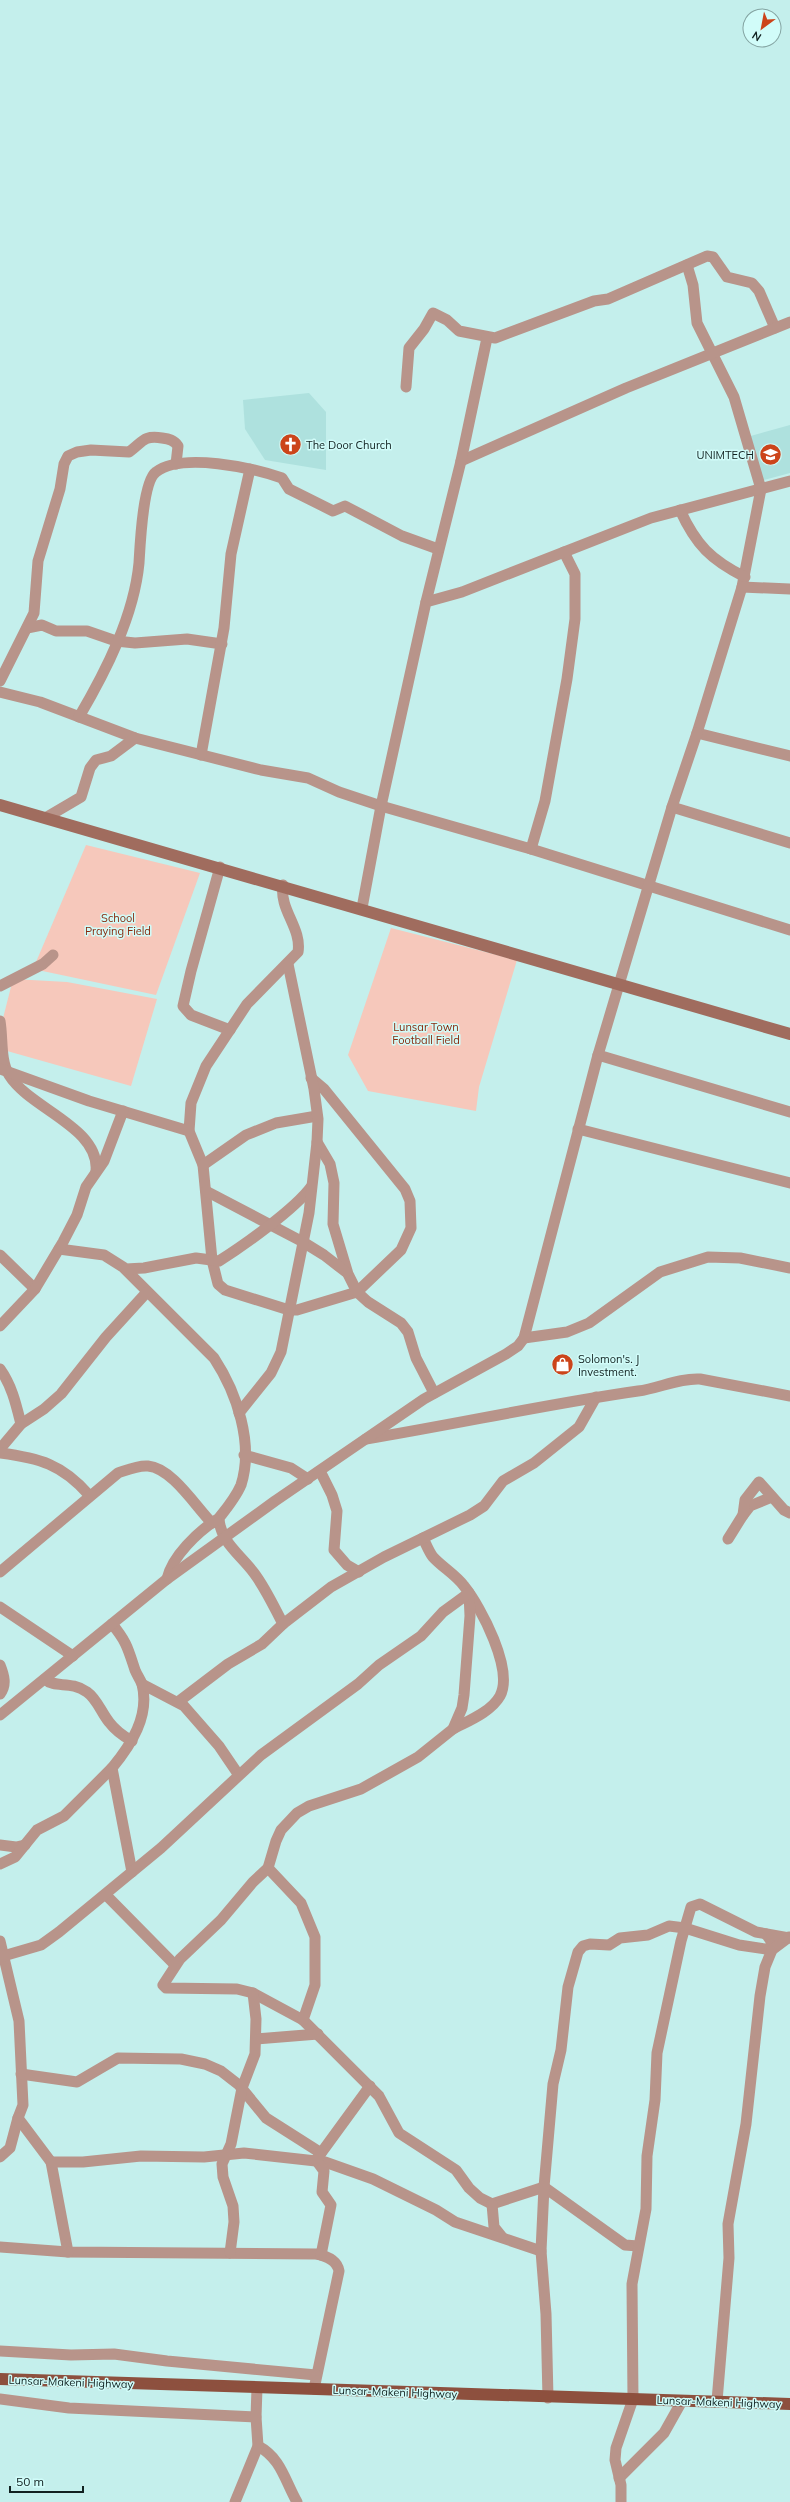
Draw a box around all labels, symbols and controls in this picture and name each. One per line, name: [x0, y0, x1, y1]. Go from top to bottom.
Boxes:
north arrow: [742, 8, 782, 48]
text: N: [749, 28, 764, 45]
church icon: The Door Church: [277, 432, 303, 458]
place label: The Door Church: [306, 438, 392, 452]
school or university icon: UNIMTECH: [757, 442, 783, 468]
place label: UNIMTECH: [696, 448, 754, 462]
park label: School Praying Field: [85, 911, 151, 938]
park label: Lunsar Town Football Field: [392, 1020, 460, 1047]
shop icon: Solomon's. J Investment.: [550, 1352, 576, 1378]
place label: Solomon's. J Investment.: [578, 1352, 639, 1379]
street label: Lunsar-Makeni Highway: [9, 2373, 134, 2391]
street label: Lunsar-Makeni Highway: [333, 2383, 458, 2401]
street label: Lunsar-Makeni Highway: [657, 2393, 782, 2411]
scale bar: [10, 2468, 83, 2494]
text: 50 m: [16, 2474, 44, 2489]

